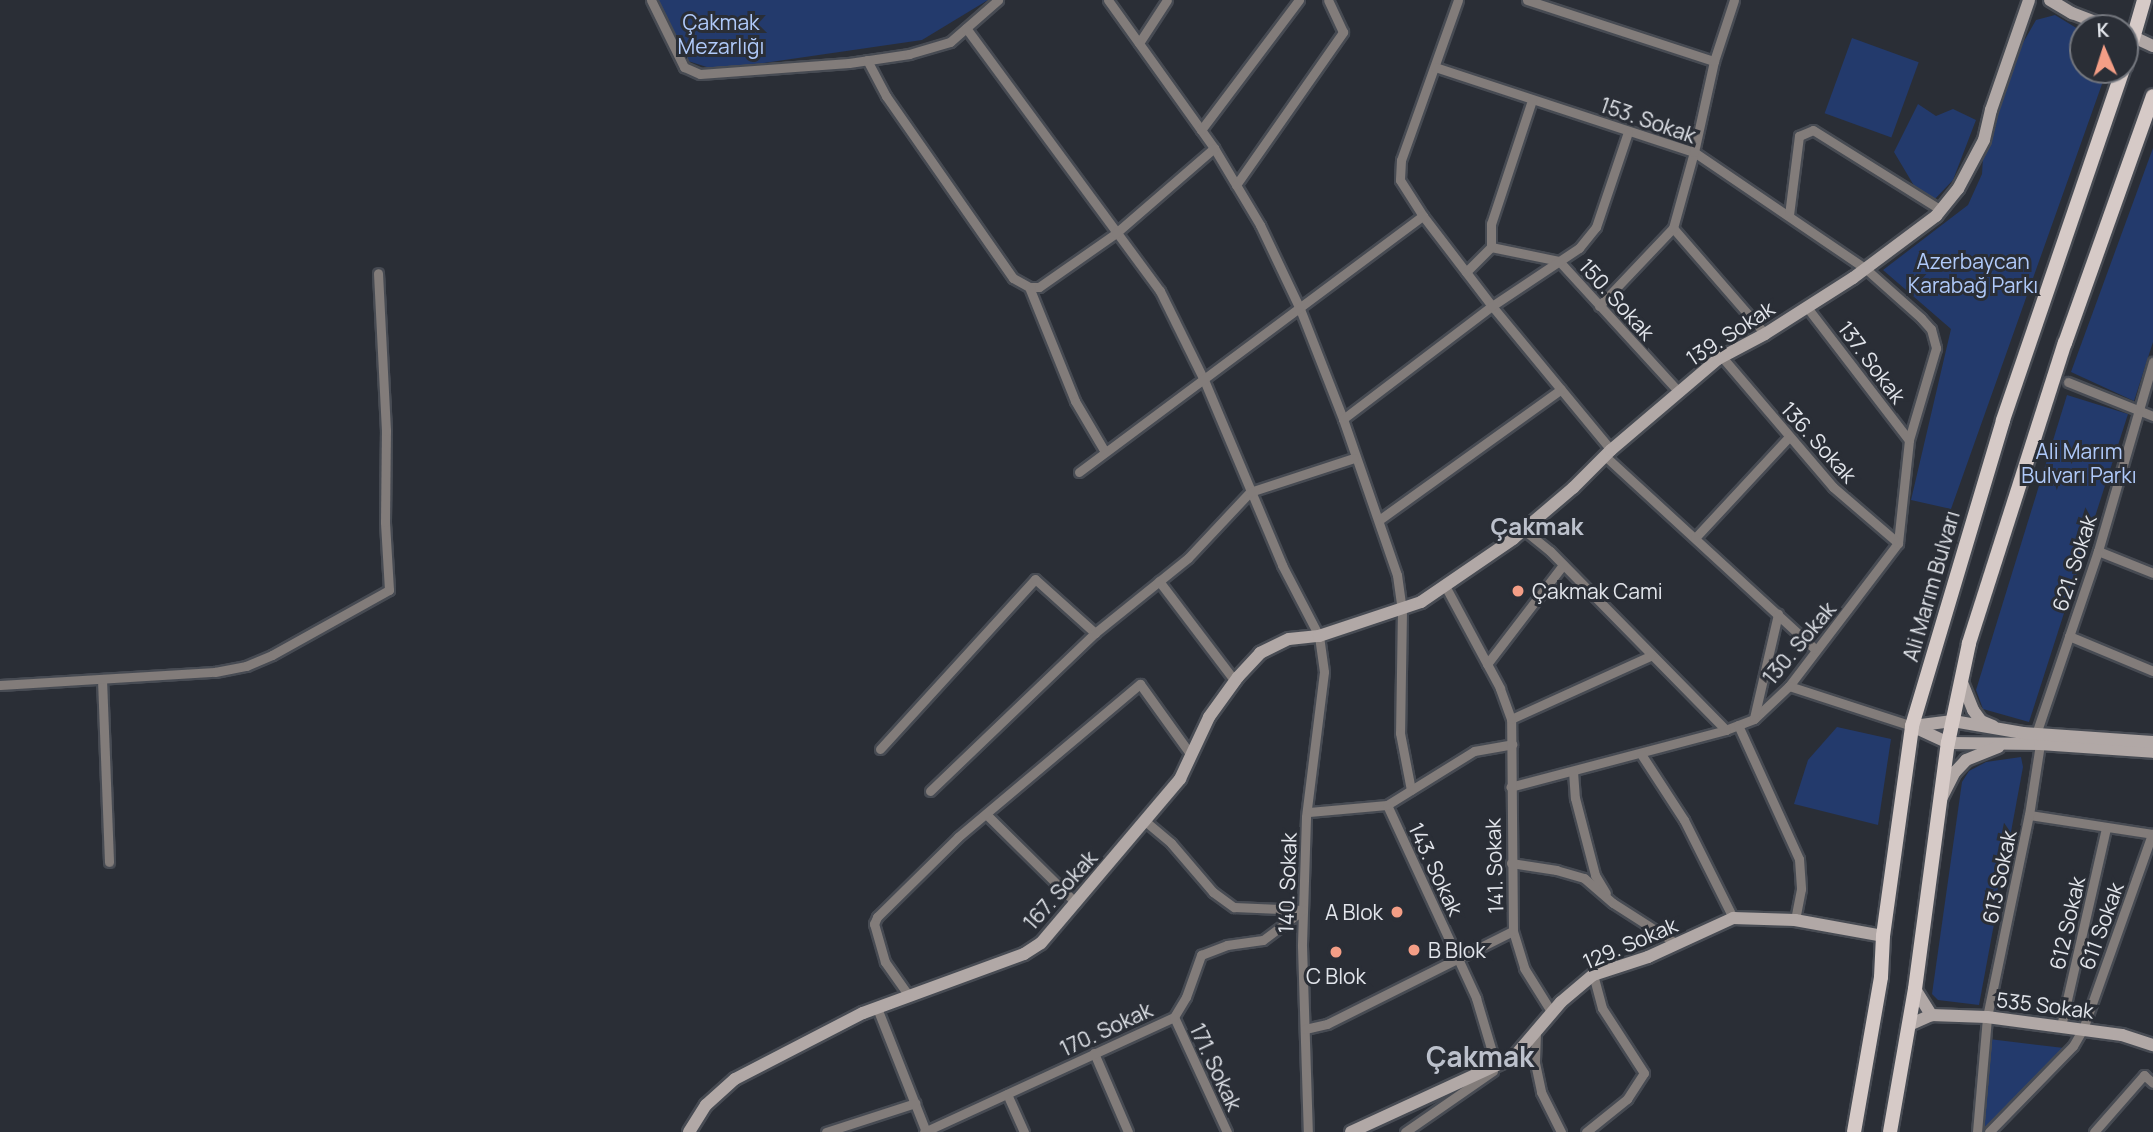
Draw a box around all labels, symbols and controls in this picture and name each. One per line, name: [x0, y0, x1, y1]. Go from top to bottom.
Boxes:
park label: Çakmak Mezarlığı: [678, 9, 764, 59]
north arrow: [2069, 14, 2139, 84]
text: K: [2096, 17, 2110, 43]
street label: 153. Sokak: [1597, 92, 1699, 148]
park label: Azerbaycan Karabağ Parkı: [1908, 248, 2038, 298]
street label: 150. Sokak: [1574, 253, 1660, 345]
street label: 139. Sokak: [1681, 295, 1779, 371]
street label: 137. Sokak: [1833, 316, 1911, 408]
street label: 136. Sokak: [1776, 396, 1862, 488]
park label: Ali Marım Bulvarı Parkı: [2021, 438, 2137, 488]
street label: Ali Marım Bulvarı: [1897, 508, 1965, 664]
district label: Çakmak: [1491, 512, 1583, 540]
street label: 621. Sokak: [2047, 512, 2101, 614]
place label: Çakmak Cami: [1532, 578, 1663, 604]
marker: Çakmak Cami: [1510, 583, 1526, 599]
street label: 130. Sokak: [1757, 597, 1841, 689]
street label: 141. Sokak: [1480, 818, 1508, 914]
street label: 143. Sokak: [1404, 819, 1468, 919]
street label: 613 Sokak: [1977, 828, 2021, 926]
street label: 140. Sokak: [1273, 832, 1301, 934]
street label: 167. Sokak: [1018, 845, 1102, 935]
street label: 612 Sokak: [2044, 874, 2090, 972]
street label: 611 Sokak: [2074, 879, 2128, 973]
place label: A Blok: [1325, 899, 1383, 925]
marker: A Blok: [1389, 904, 1405, 920]
street label: 129. Sokak: [1579, 912, 1681, 974]
place label: B Blok: [1428, 937, 1486, 963]
marker: B Blok: [1406, 942, 1422, 958]
marker: C Blok: [1328, 944, 1344, 960]
place label: C Blok: [1306, 963, 1366, 989]
street label: 535 Sokak: [1995, 987, 2095, 1023]
street label: 170. Sokak: [1056, 997, 1156, 1061]
street label: 171. Sokak: [1185, 1019, 1247, 1115]
district label: Çakmak: [1426, 1039, 1534, 1073]

